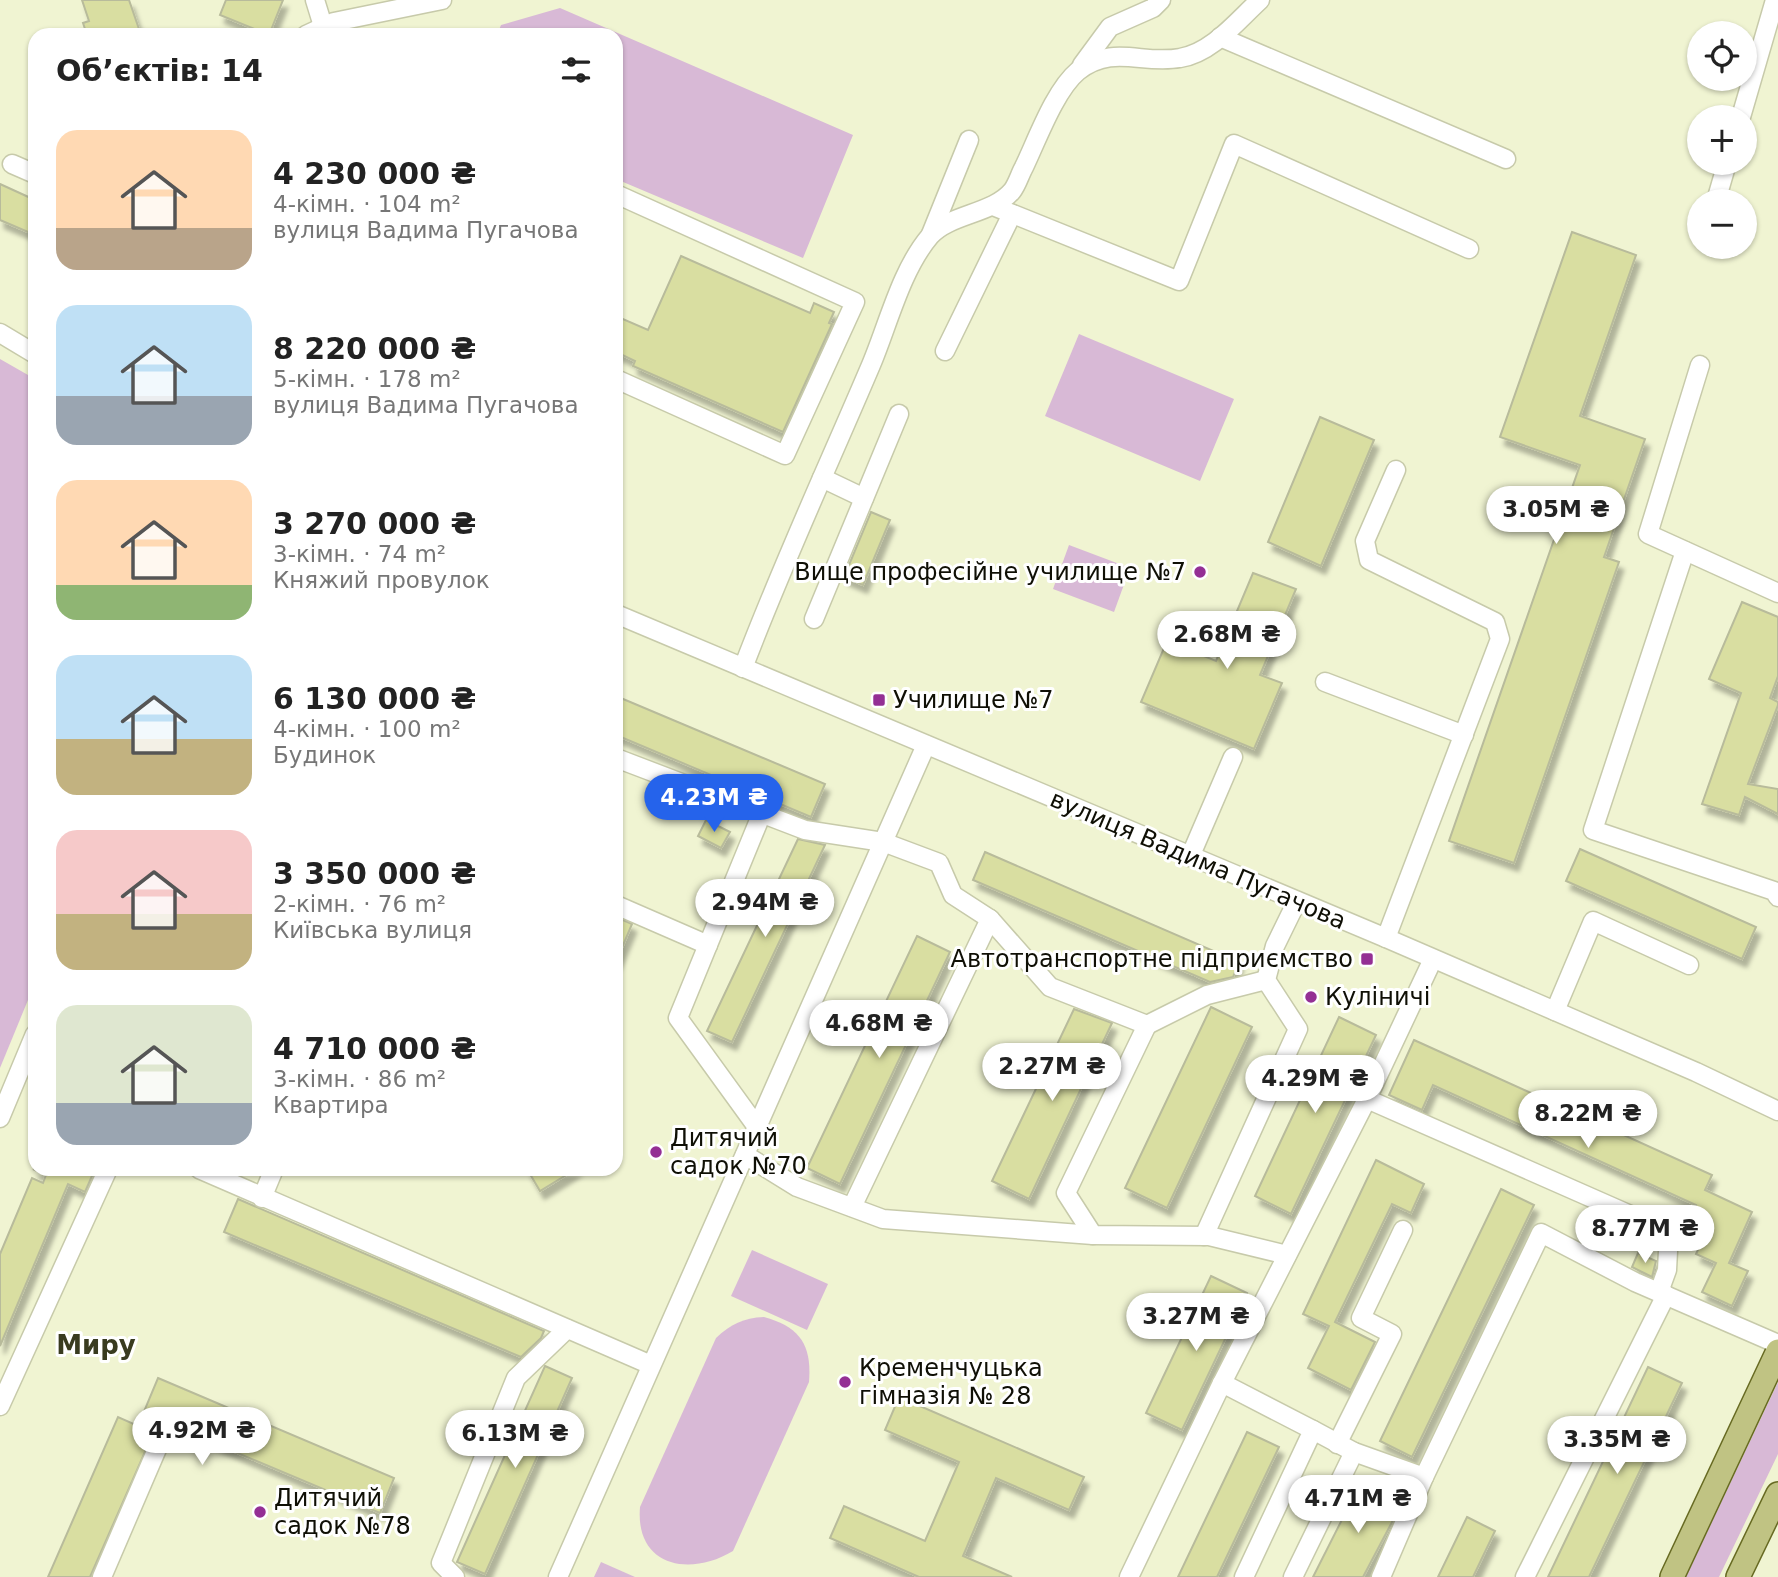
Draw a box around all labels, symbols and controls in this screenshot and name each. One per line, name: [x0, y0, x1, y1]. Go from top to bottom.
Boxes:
map controls: [1687, 21, 1757, 259]
button: locate: [1687, 21, 1757, 91]
icon: filters: [557, 51, 595, 89]
text: Об’єктів: 14: [56, 53, 263, 88]
button: +: [1687, 105, 1757, 175]
text: 4 230 000 ₴: [273, 156, 476, 191]
icon: home: [112, 158, 196, 242]
button: −: [1687, 189, 1757, 259]
text: 4-кімн. · 104 m²: [273, 191, 461, 217]
text: вулиця Вадима Пугачова: [273, 217, 579, 243]
text: 8 220 000 ₴: [273, 331, 476, 366]
icon: home: [112, 333, 196, 417]
text: 5-кімн. · 178 m²: [273, 366, 461, 392]
text: вулиця Вадима Пугачова: [273, 392, 579, 418]
pin: 3.05M ₴: [1491, 486, 1621, 546]
text: 3.05M ₴: [1502, 496, 1610, 522]
text: 3 270 000 ₴: [273, 506, 476, 541]
icon: home: [112, 508, 196, 592]
text: 3-кімн. · 74 m²: [273, 541, 446, 567]
place label: Вище професійне училище №7: [794, 558, 1186, 586]
marker: Вище професійне училище №7: [1192, 564, 1208, 580]
text: Княжий провулок: [273, 567, 490, 593]
pin: 2.68M ₴: [1162, 612, 1292, 671]
text: 2.68M ₴: [1173, 621, 1281, 647]
text: 6 130 000 ₴: [273, 681, 476, 716]
icon: home: [112, 683, 196, 767]
place label: Училище №7: [893, 686, 1054, 714]
marker: Училище №7: [871, 692, 887, 708]
text: 4-кімн. · 100 m²: [273, 716, 461, 742]
text: Будинок: [273, 742, 376, 768]
pin: 4.23M ₴: [649, 774, 779, 834]
text: 4.23M ₴: [660, 784, 768, 810]
street label: вулиця Вадима Пугачова: [1046, 785, 1350, 935]
text: 3 350 000 ₴: [273, 856, 476, 891]
icon: home: [112, 858, 196, 942]
pin: 2.94M ₴: [700, 880, 830, 939]
text: 2.94M ₴: [711, 889, 819, 915]
text: 2-кімн. · 76 m²: [273, 891, 446, 917]
text: Київська вулиця: [273, 917, 472, 943]
place label: Автотранспортне підприємство: [951, 945, 1353, 973]
marker: Автотранспортне підприємство: [1359, 951, 1375, 967]
place label: Куліничі: [1325, 983, 1430, 1011]
marker: Куліничі: [1303, 989, 1319, 1005]
pin: 4.68M ₴: [814, 1000, 944, 1060]
text: 4.68M ₴: [825, 1010, 933, 1036]
text: 4 710 000 ₴: [273, 1031, 476, 1066]
icon: home: [112, 1033, 196, 1117]
pin: 2.27M ₴: [987, 1044, 1117, 1103]
text: 2.27M ₴: [998, 1053, 1106, 1079]
pin: 4.29M ₴: [1250, 1056, 1380, 1115]
text: 4.29M ₴: [1261, 1065, 1369, 1091]
text: 3-кімн. · 86 m²: [273, 1066, 446, 1092]
pin: 8.22M ₴: [1523, 1090, 1653, 1150]
text: Квартира: [273, 1092, 389, 1118]
text: 8.22M ₴: [1534, 1100, 1642, 1126]
place label: Дитячий садок №70: [670, 1124, 807, 1180]
marker: Дитячий садок №70: [648, 1144, 664, 1160]
pin: 8.77M ₴: [1580, 1206, 1710, 1265]
text: 8.77M ₴: [1591, 1215, 1699, 1241]
pin: 3.27M ₴: [1131, 1294, 1261, 1353]
text: 3.27M ₴: [1142, 1303, 1250, 1329]
district label: Миру: [56, 1330, 136, 1360]
place label: Кременчуцька гімназія № 28: [859, 1354, 1043, 1410]
marker: Кременчуцька гімназія № 28: [837, 1374, 853, 1390]
pin: 4.92M ₴: [137, 1408, 267, 1467]
pin: 6.13M ₴: [450, 1410, 580, 1470]
pin: 3.35M ₴: [1552, 1416, 1682, 1476]
text: 4.92M ₴: [148, 1417, 256, 1443]
text: 6.13M ₴: [461, 1420, 569, 1446]
text: 3.35M ₴: [1563, 1426, 1671, 1452]
pin: 4.71M ₴: [1293, 1476, 1423, 1535]
place label: Дитячий садок №78: [274, 1484, 411, 1540]
text: 4.71M ₴: [1304, 1485, 1412, 1511]
marker: Дитячий садок №78: [252, 1504, 268, 1520]

